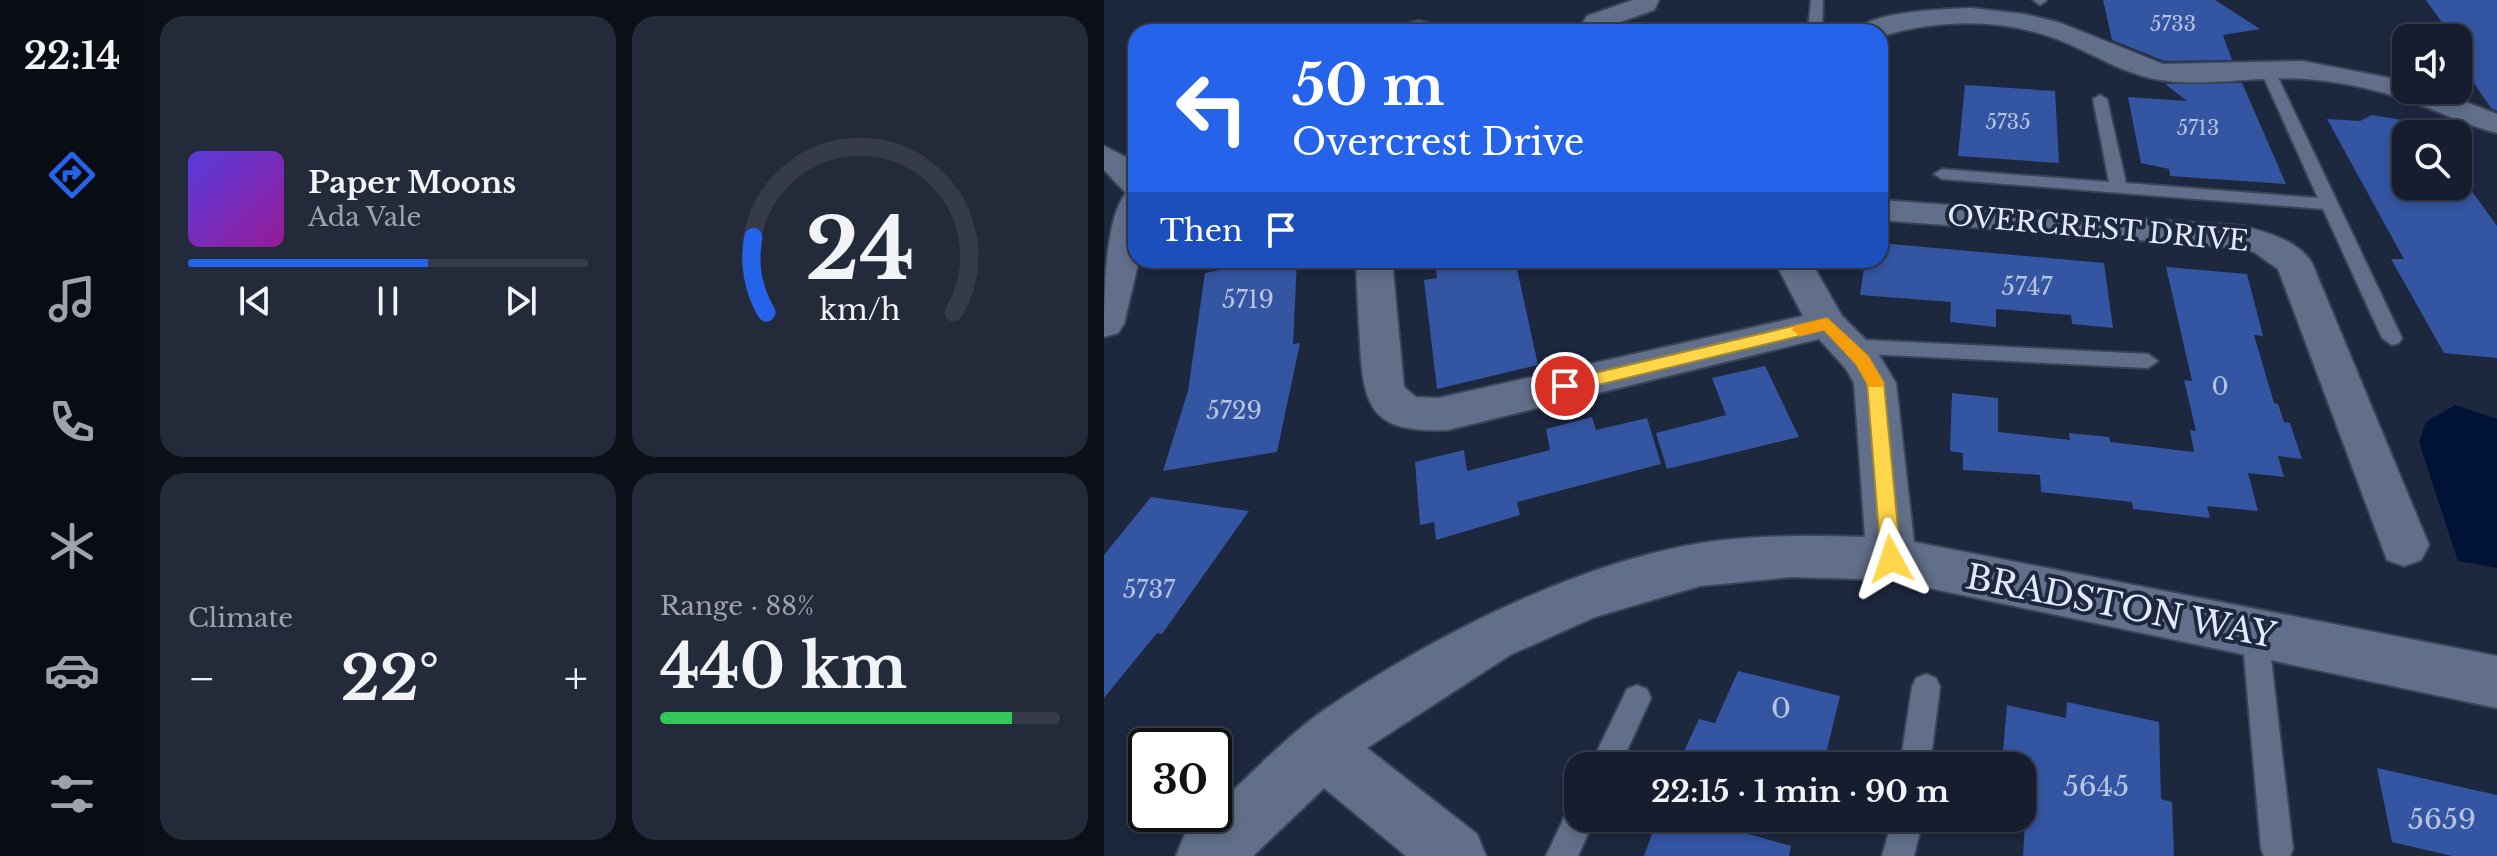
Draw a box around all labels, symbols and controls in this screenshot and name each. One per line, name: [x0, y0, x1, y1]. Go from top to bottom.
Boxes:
house number: 5733: [2150, 12, 2196, 36]
map controls: [2392, 24, 2472, 200]
button: sound: [2392, 24, 2472, 104]
text: 22:14: [24, 34, 120, 79]
text: 50 m: [1292, 51, 1444, 120]
icon: left: [1160, 56, 1264, 160]
house number: 5735: [1985, 110, 2031, 134]
house number: 5713: [2177, 116, 2219, 140]
text: Overcrest Drive: [1292, 120, 1585, 165]
button: search: [2392, 120, 2472, 200]
icon: directions: [44, 147, 100, 203]
text: Paper Moons: [308, 164, 516, 201]
text: 24: [805, 197, 915, 300]
street label: OVERCREST DRIVE: [1946, 198, 2250, 259]
text: Ada Vale: [308, 201, 421, 233]
icon: arrive: [1259, 208, 1303, 252]
text: Then: [1160, 212, 1243, 249]
icon: music: [44, 271, 100, 327]
house number: 5747: [2001, 272, 2054, 301]
icon: previous: [233, 279, 277, 323]
icon: pause: [366, 279, 410, 323]
icon: next: [499, 279, 543, 323]
house number: 5719: [1222, 285, 1274, 314]
text: km/h: [819, 292, 901, 328]
pin: [1531, 352, 1599, 420]
icon: arrive: [1543, 364, 1587, 408]
house number: 0: [2211, 372, 2229, 401]
icon: phone: [44, 394, 100, 450]
house number: 5729: [1206, 396, 1262, 425]
position arrow: [1849, 517, 1933, 601]
icon: climate: [44, 518, 100, 574]
street label: BRADSTON WAY: [1962, 555, 2281, 657]
house number: 5737: [1123, 575, 1176, 604]
text: Range · 88%: [660, 590, 814, 622]
text: Climate: [188, 602, 293, 634]
text: 440 km: [660, 630, 907, 704]
icon: car: [44, 642, 100, 698]
text: 22°: [341, 642, 439, 716]
text: −: [188, 651, 216, 706]
text: +: [564, 651, 588, 706]
house number: 0: [1771, 691, 1791, 726]
speed limit sign: 30: [1128, 728, 1232, 832]
icon: filters: [44, 766, 100, 822]
house number: 5645: [2063, 769, 2129, 804]
text: 22:15 · 1 min · 90 m: [1651, 773, 1949, 810]
house number: 5659: [2408, 802, 2476, 837]

